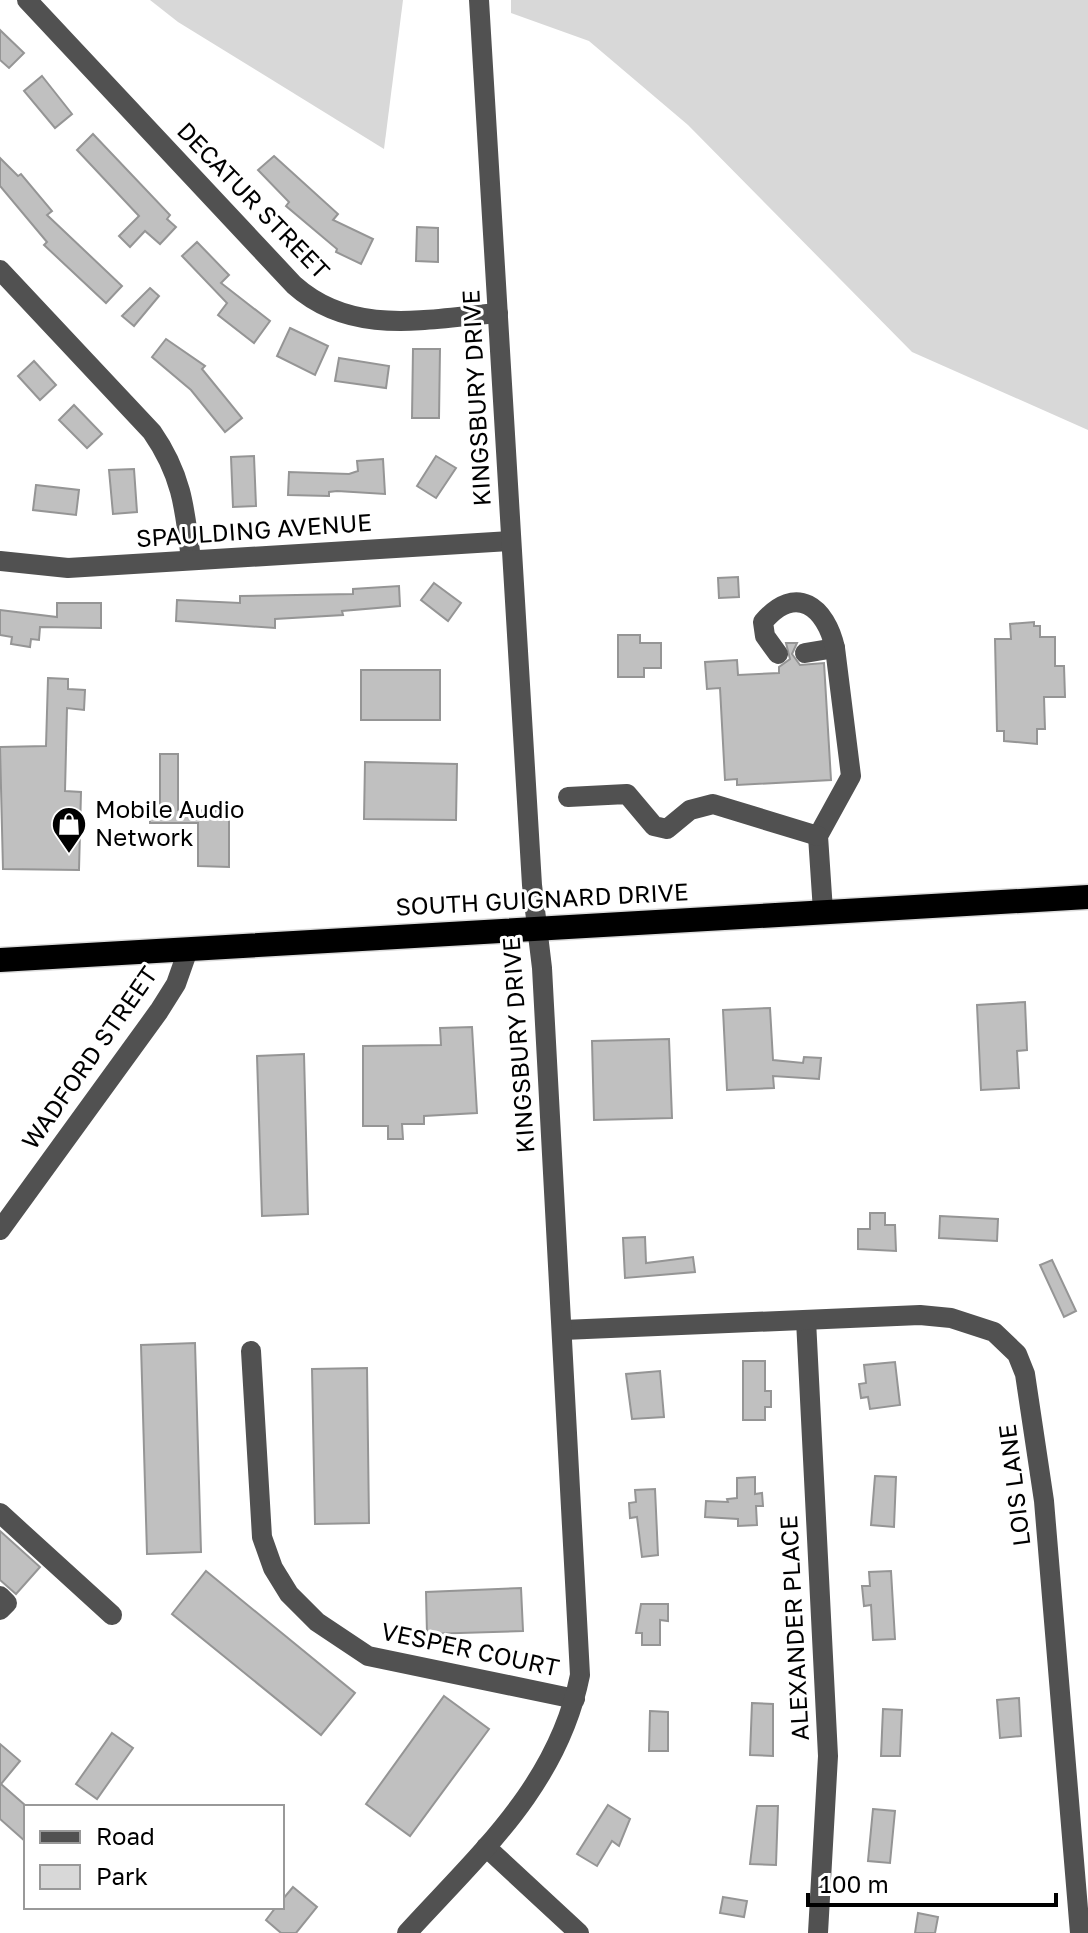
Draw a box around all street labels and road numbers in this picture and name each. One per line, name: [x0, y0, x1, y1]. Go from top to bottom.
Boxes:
street label: DECATUR STREET: [172, 116, 336, 284]
street label: KINGSBURY DRIVE: [455, 289, 496, 507]
street label: SPAULDING AVENUE: [135, 507, 373, 552]
street label: SOUTH GUIGNARD DRIVE: [395, 876, 689, 921]
street label: KINGSBURY DRIVE: [495, 936, 540, 1154]
street label: WADFORD STREET: [15, 960, 163, 1154]
street label: LOIS LANE: [992, 1422, 1035, 1548]
street label: ALEXANDER PLACE: [773, 1515, 814, 1741]
street label: VESPER COURT: [379, 1615, 562, 1682]

